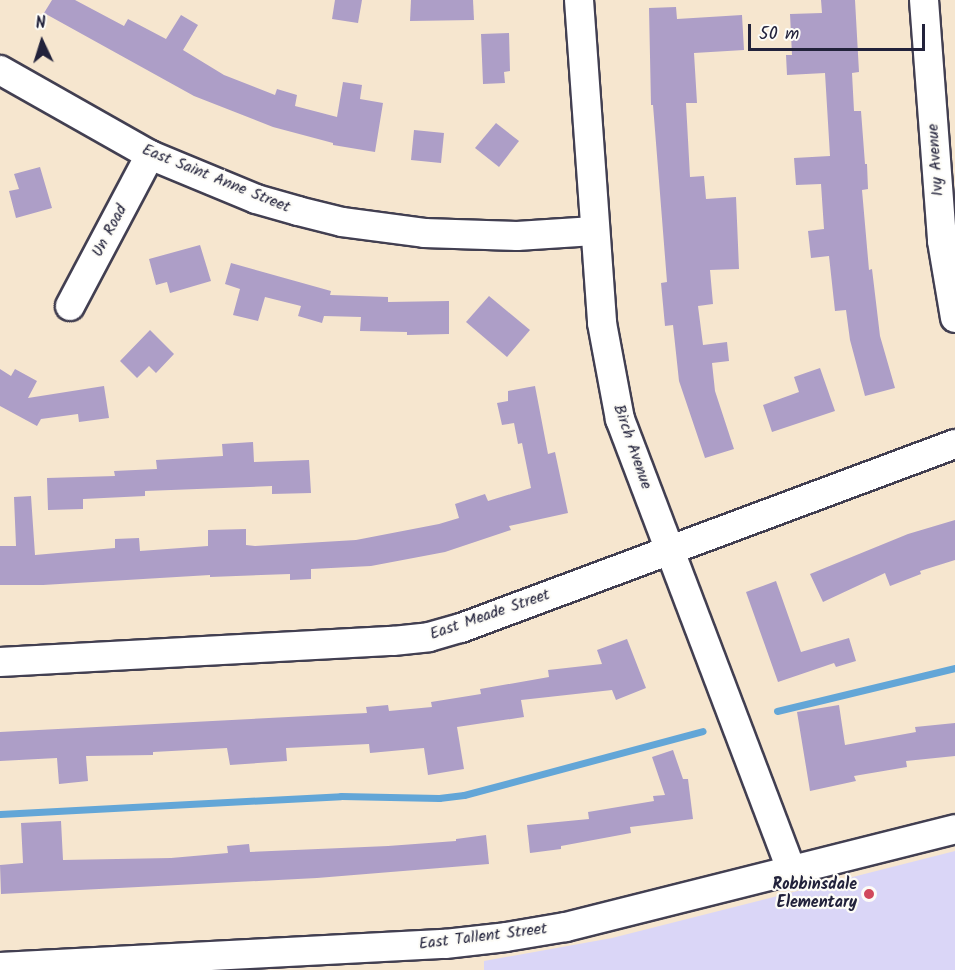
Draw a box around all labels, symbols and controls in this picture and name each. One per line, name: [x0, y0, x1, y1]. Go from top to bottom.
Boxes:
text: N: [35, 11, 47, 36]
north arrow: [12, 12, 72, 72]
scale bar: [751, 12, 928, 50]
text: 50 m: [759, 20, 799, 49]
street label: Ivy Avenue: [924, 123, 948, 197]
street label: East Saint Anne Street: [139, 140, 293, 218]
street label: Un Road: [88, 202, 132, 260]
street label: Birch Avenue: [609, 402, 655, 492]
street label: East Meade Street: [427, 585, 553, 645]
place label: Robbinsdale Elementary: [773, 875, 857, 913]
marker: Robbinsdale Elementary: [862, 887, 876, 901]
street label: East Tallent Street: [418, 920, 548, 954]

